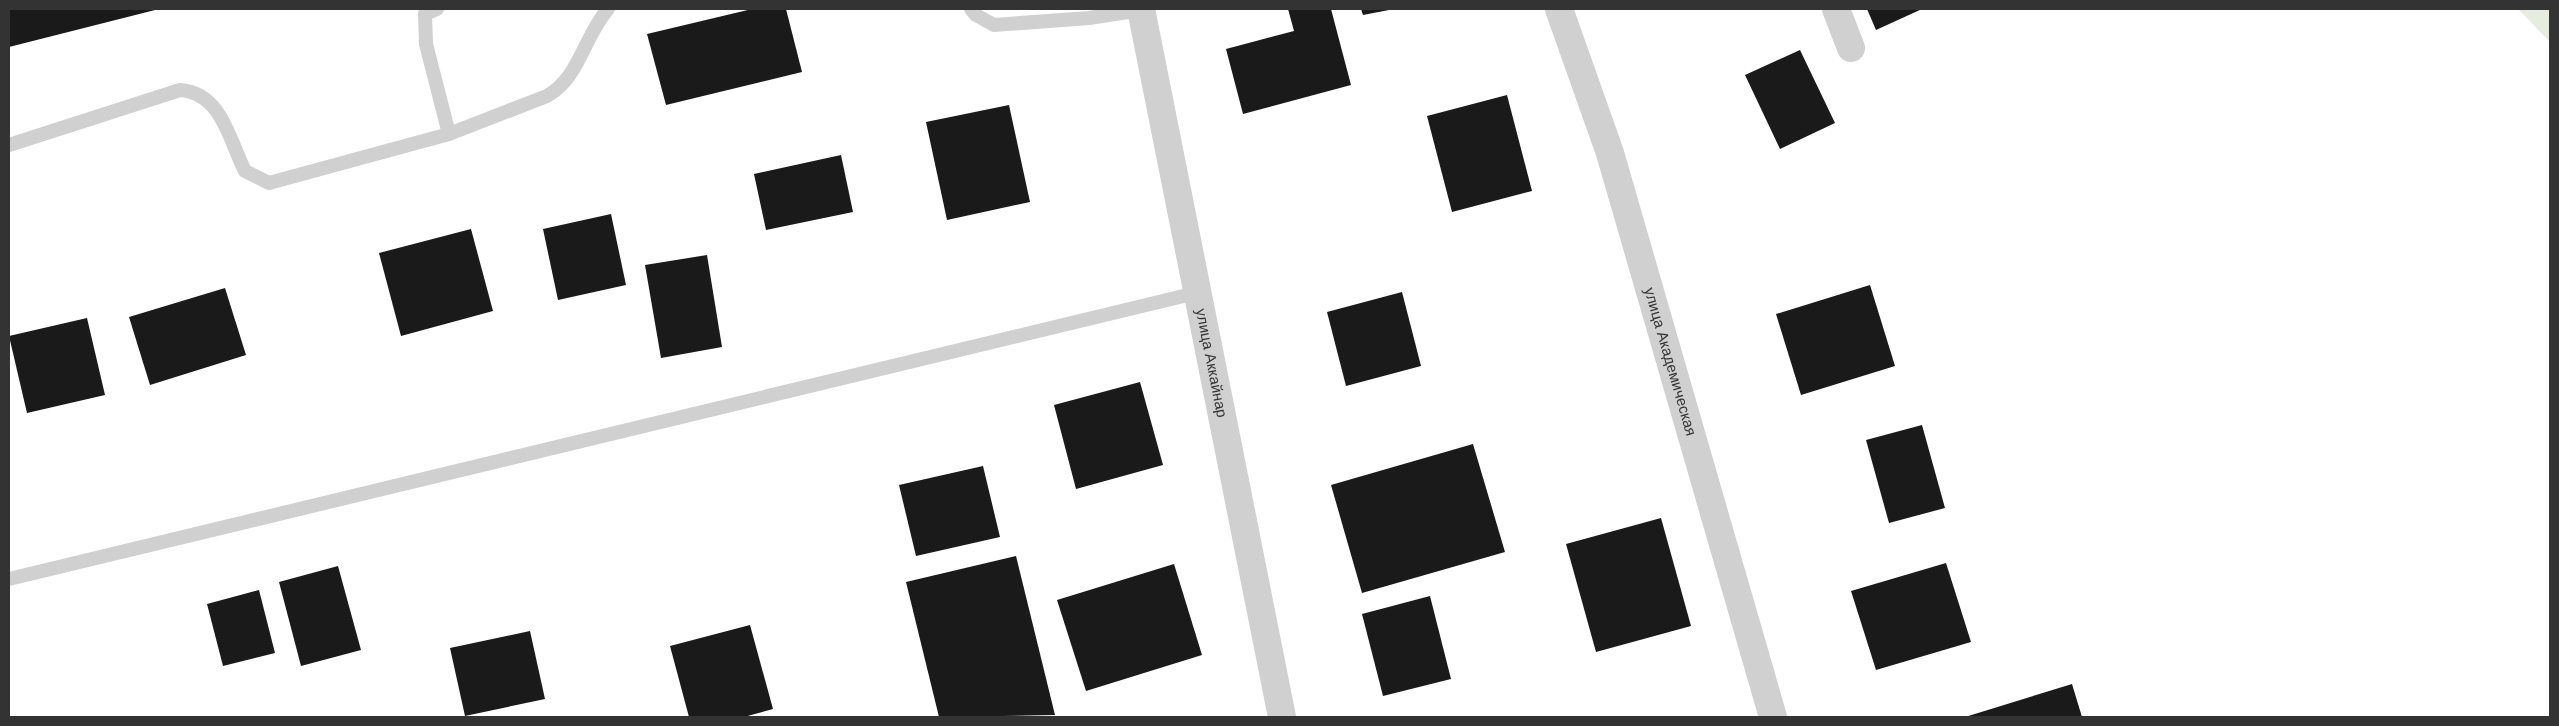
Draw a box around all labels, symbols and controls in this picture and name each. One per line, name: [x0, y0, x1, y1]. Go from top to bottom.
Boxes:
street label: улица Академическая: [1641, 285, 1700, 438]
street label: улица Аккайнар: [1193, 307, 1231, 419]

